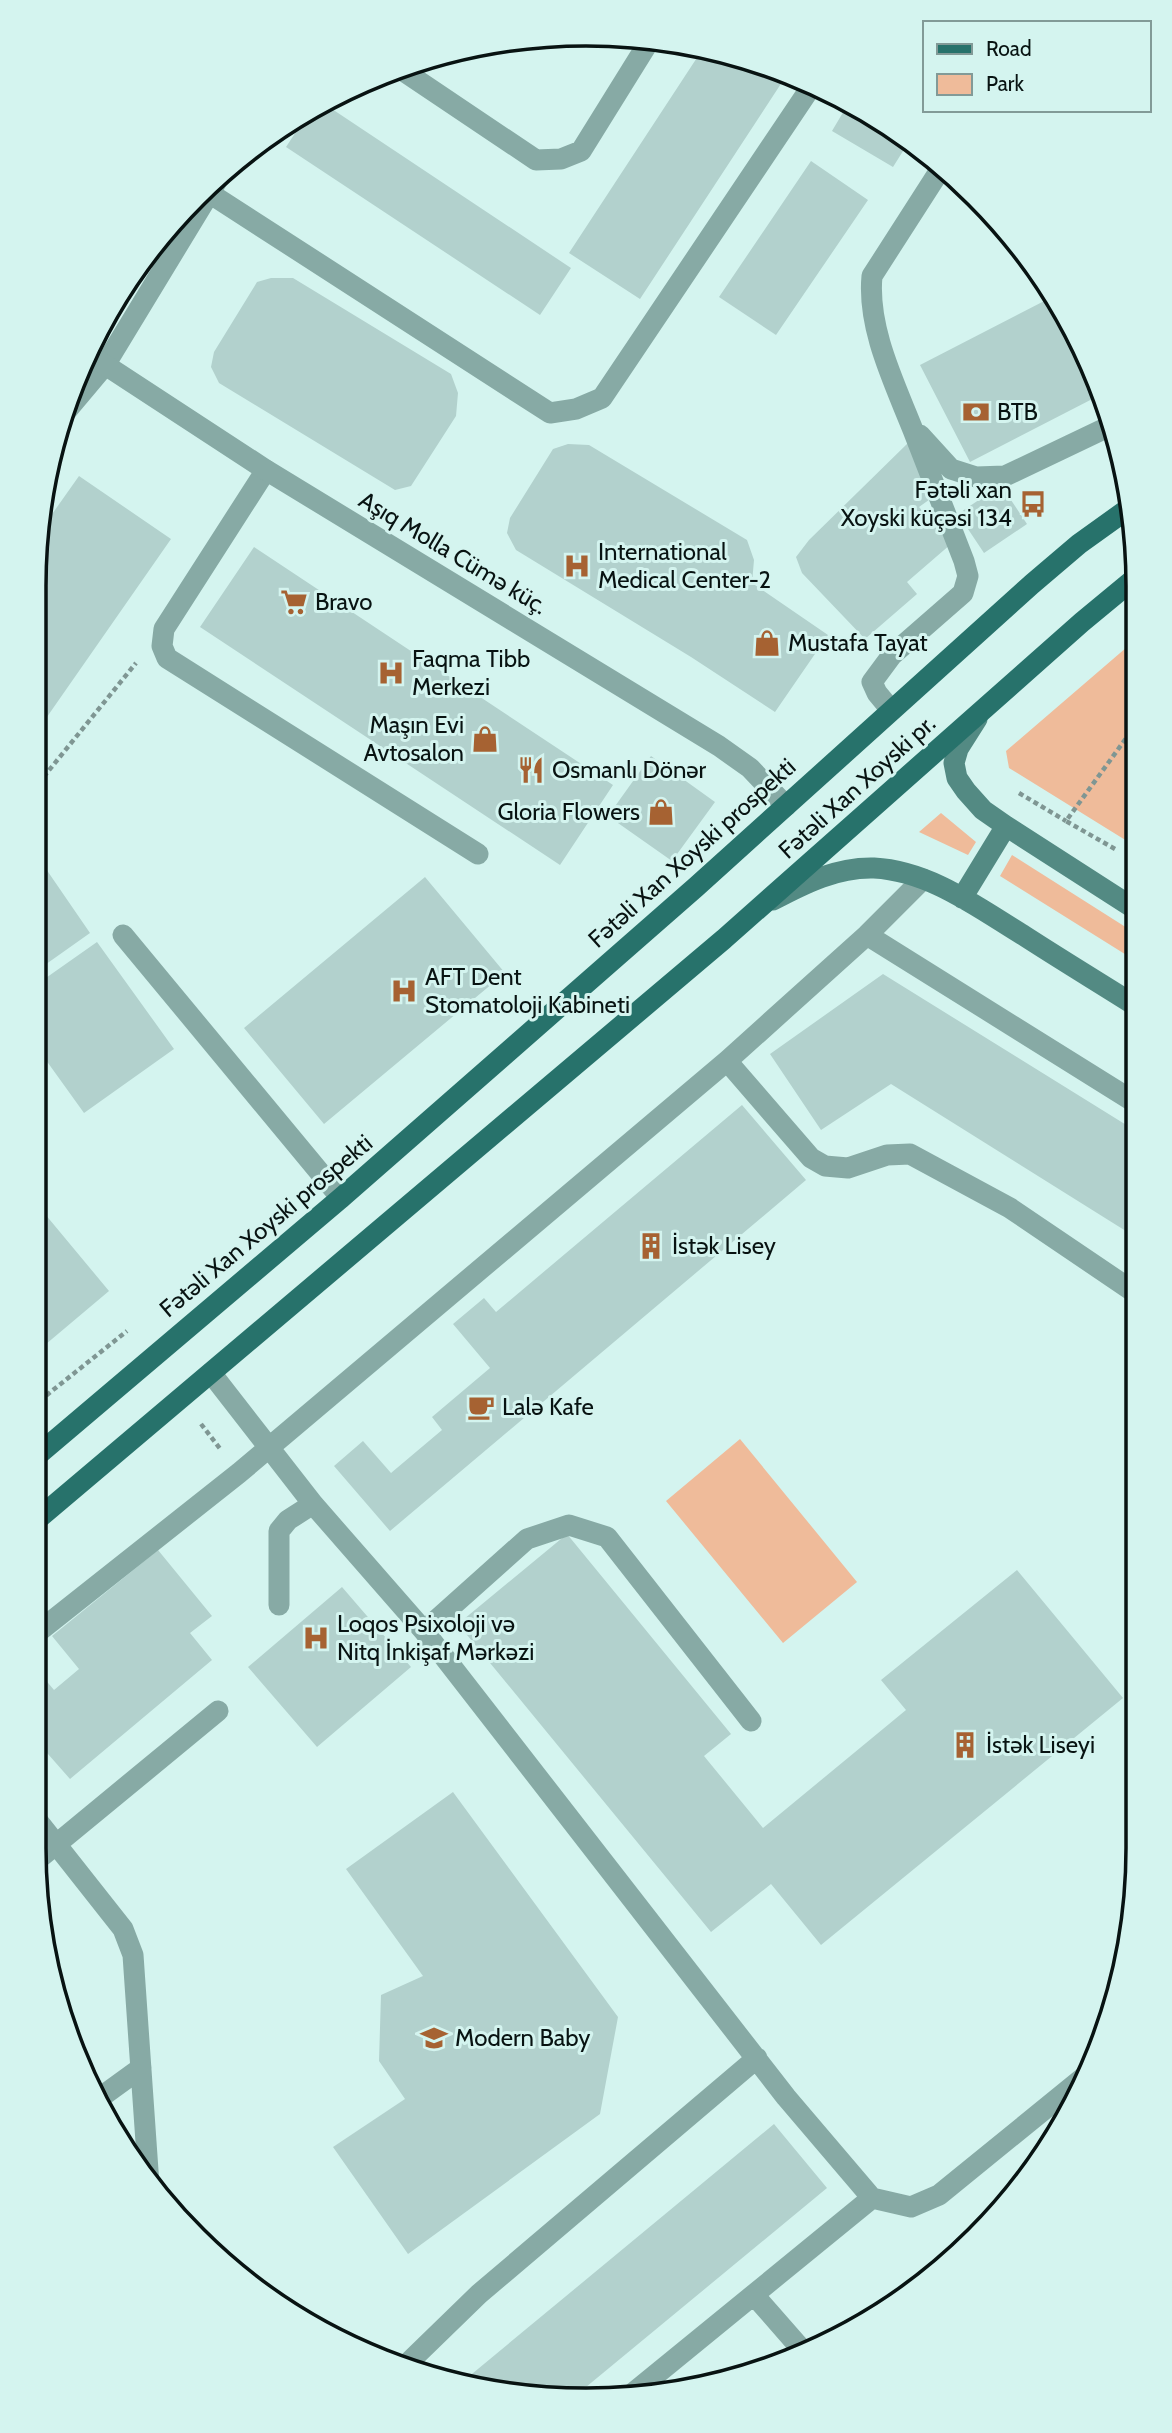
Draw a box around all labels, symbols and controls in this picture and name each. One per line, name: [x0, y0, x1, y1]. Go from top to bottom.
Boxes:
legend: [923, 21, 1151, 112]
text: Road: [986, 36, 1032, 61]
text: Park: [986, 71, 1024, 96]
bank icon: BTB: [961, 397, 991, 427]
place label: BTB: [997, 397, 1038, 426]
place label: Fətəli xan Xoyski küçəsi 134: [841, 475, 1012, 532]
street label: Aşıq Molla Cümə küç.: [354, 485, 553, 620]
bus stop icon: Fətəli xan Xoyski küçəsi 134: [1018, 489, 1048, 519]
place label: International Medical Center-2: [598, 537, 771, 594]
hospital icon: International Medical Center-2: [562, 551, 592, 581]
supermarket icon: Bravo: [279, 587, 309, 617]
place label: Bravo: [315, 587, 372, 616]
shop icon: Mustafa Tayat: [752, 628, 782, 658]
place label: Mustafa Tayat: [788, 628, 928, 657]
place label: Faqma Tibb Merkezi: [412, 644, 530, 701]
hospital icon: Faqma Tibb Merkezi: [376, 658, 406, 688]
street label: Fətəli Xan Xoyski pr.: [772, 709, 941, 865]
place label: Maşın Evi Avtosalon: [363, 710, 464, 767]
shop icon: Maşın Evi Avtosalon: [470, 724, 500, 754]
street label: Fətəli Xan Xoyski prospekti: [582, 752, 801, 953]
restaurant icon: Osmanlı Dönər: [516, 755, 546, 785]
place label: Osmanlı Dönər: [552, 755, 707, 784]
place label: Gloria Flowers: [497, 797, 640, 826]
shop icon: Gloria Flowers: [646, 797, 676, 827]
place label: AFT Dent Stomatoloji Kabineti: [425, 962, 630, 1019]
hospital icon: AFT Dent Stomatoloji Kabineti: [389, 976, 419, 1006]
street label: Fətəli Xan Xoyski prospekti: [153, 1128, 378, 1323]
building icon: İstək Lisey: [636, 1231, 666, 1261]
place label: İstək Lisey: [672, 1231, 776, 1260]
cafe icon: Lalə Kafe: [466, 1392, 496, 1422]
place label: Lalə Kafe: [502, 1392, 594, 1421]
place label: Loqos Psixoloji və Nitq İnkişaf Mərkəzi: [337, 1609, 534, 1666]
hospital icon: Loqos Psixoloji və Nitq İnkişaf Mərkəzi: [301, 1623, 331, 1653]
building icon: İstək Liseyi: [950, 1730, 980, 1760]
place label: İstək Liseyi: [986, 1730, 1095, 1759]
school or university icon: Modern Baby: [419, 2023, 449, 2053]
place label: Modern Baby: [455, 2023, 590, 2052]

